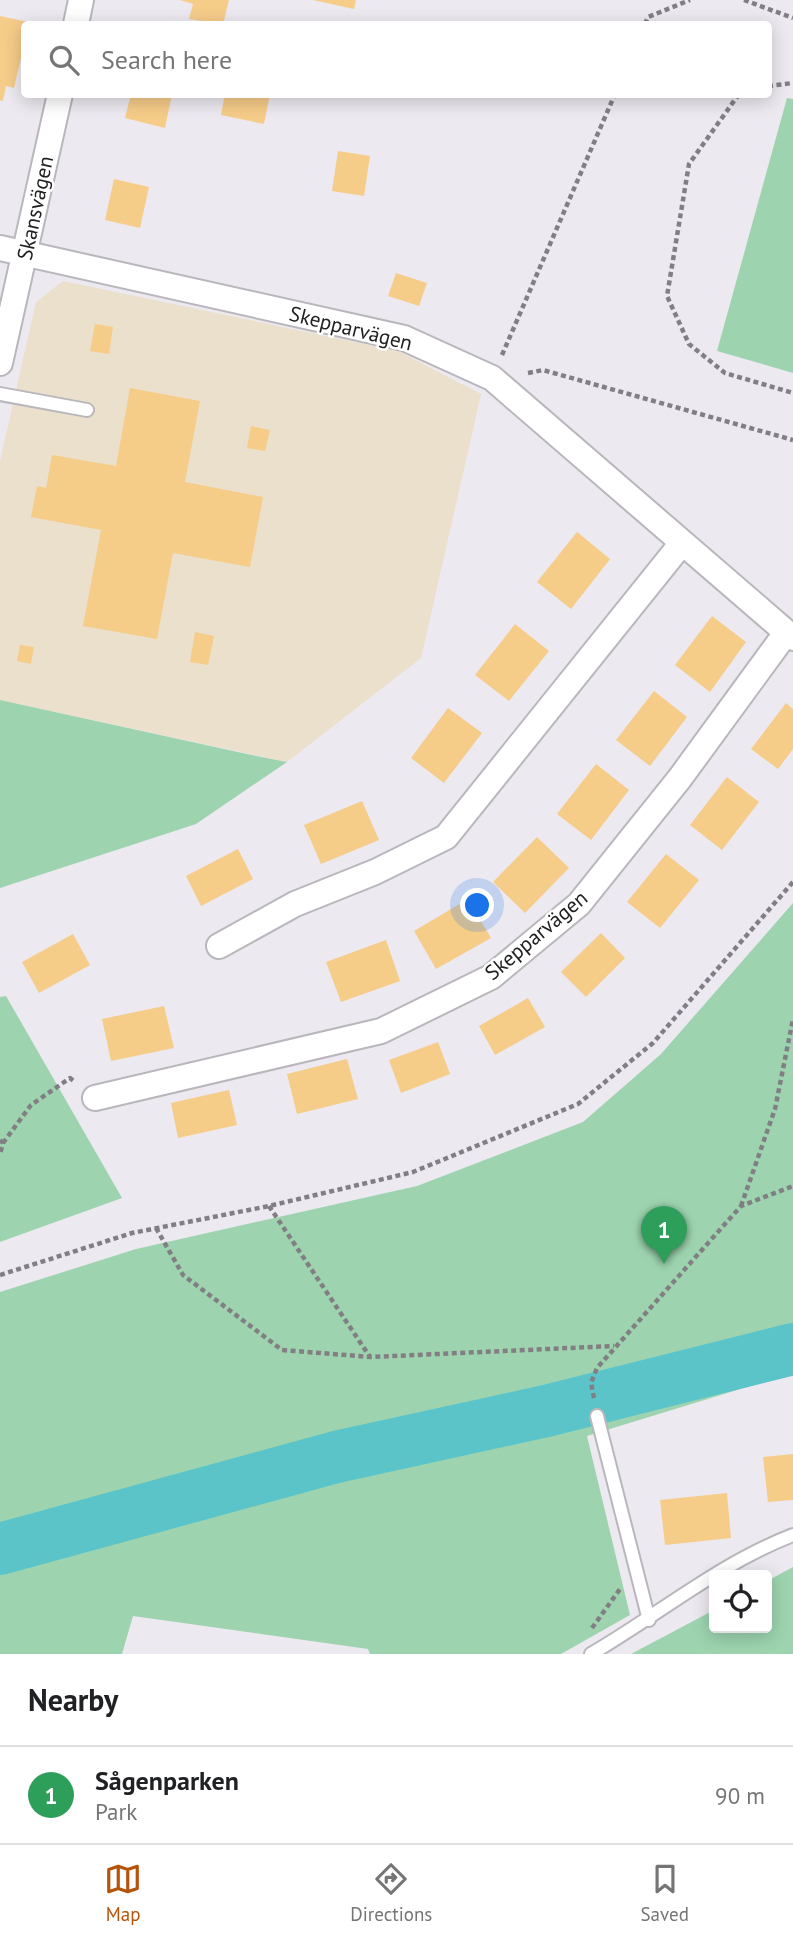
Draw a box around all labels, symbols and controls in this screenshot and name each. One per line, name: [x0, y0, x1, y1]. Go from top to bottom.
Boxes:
search box: [21, 21, 772, 98]
icon: search: [45, 41, 83, 79]
text: Search here: [101, 43, 232, 76]
street label: Skansvägen: [11, 153, 59, 263]
street label: Skepparvägen: [287, 300, 415, 356]
street label: Skepparvägen: [479, 884, 593, 986]
your location: [460, 888, 494, 922]
pin: 1: [641, 1206, 687, 1264]
map controls: [709, 1570, 772, 1633]
button: locate: [709, 1570, 772, 1633]
text: Nearby: [28, 1680, 118, 1719]
text: Sågenparken: [95, 1764, 239, 1797]
text: 1: [44, 1781, 58, 1810]
text: 90 m: [715, 1781, 765, 1810]
text: Park: [95, 1797, 137, 1826]
tab: Map: [104, 1860, 142, 1926]
tab: Directions: [350, 1860, 432, 1926]
tab: Saved: [641, 1860, 689, 1926]

